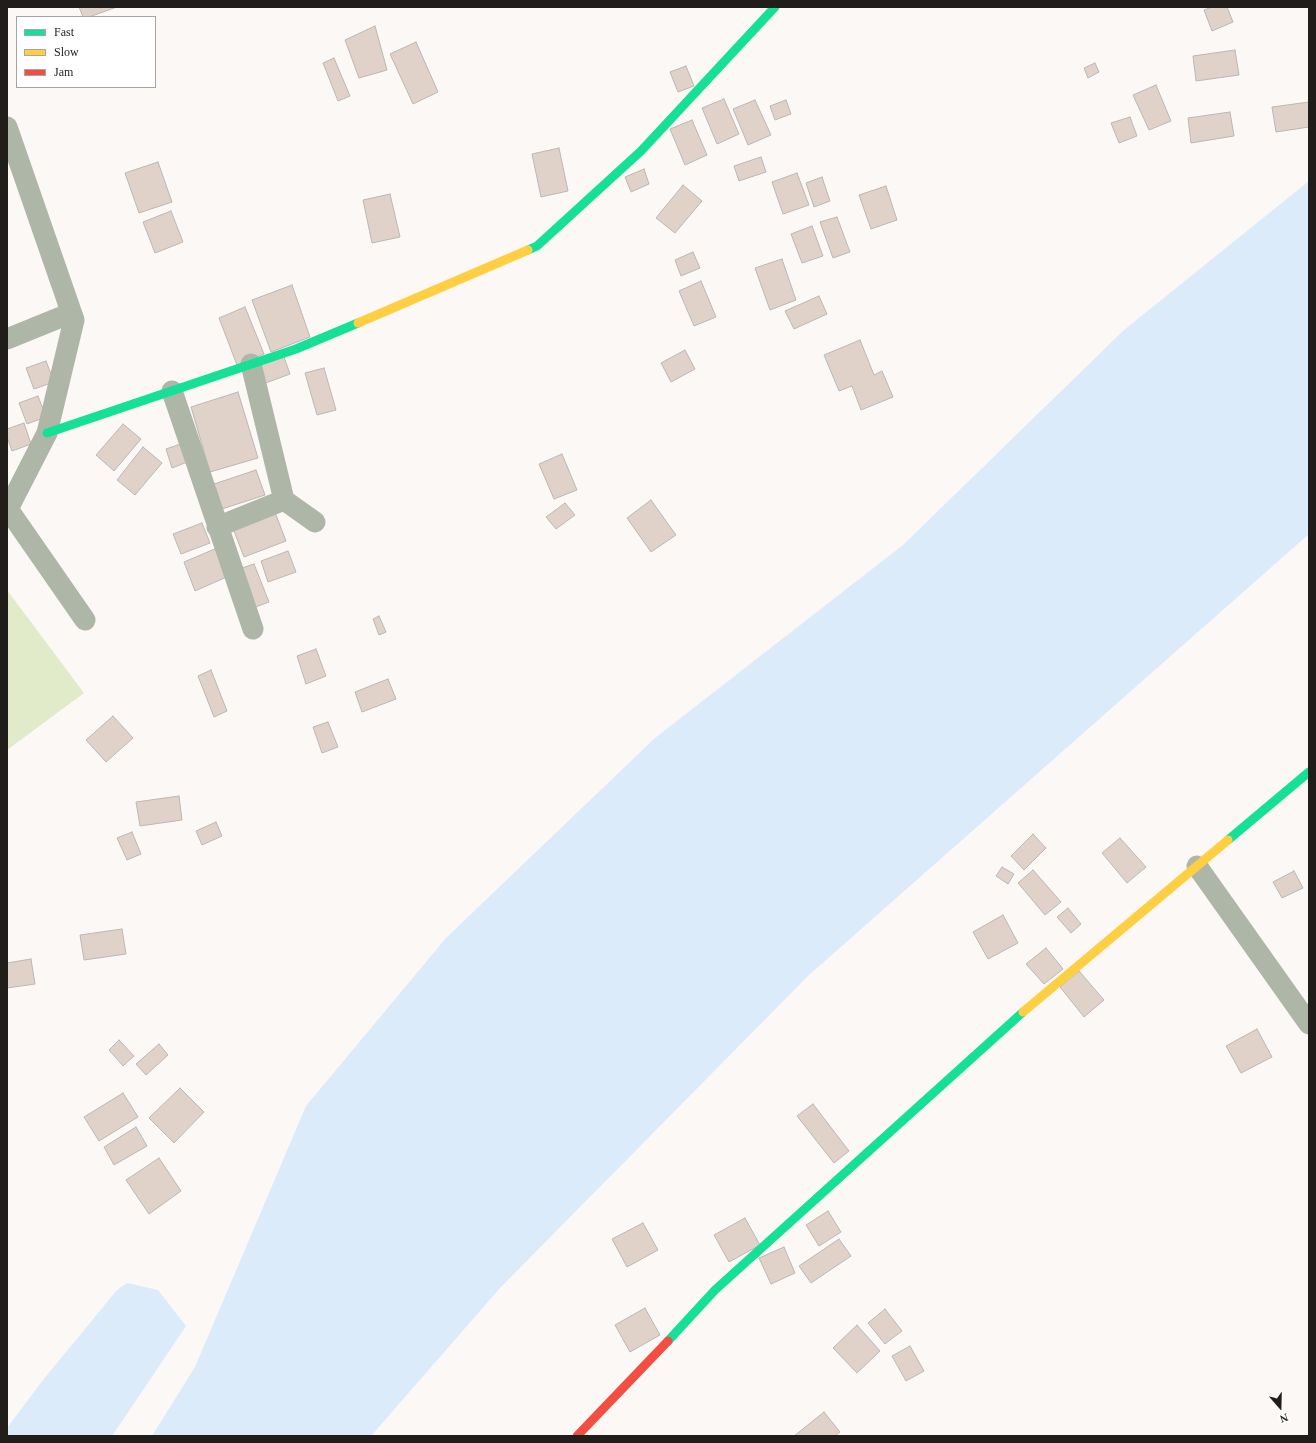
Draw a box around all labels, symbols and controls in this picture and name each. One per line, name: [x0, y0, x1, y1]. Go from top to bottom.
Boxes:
legend: [16, 16, 156, 88]
text: Fast: [54, 25, 74, 39]
text: Slow: [54, 45, 79, 59]
text: Jam: [54, 65, 73, 79]
north arrow: [1260, 1387, 1300, 1427]
text: N: [1278, 1411, 1290, 1425]

